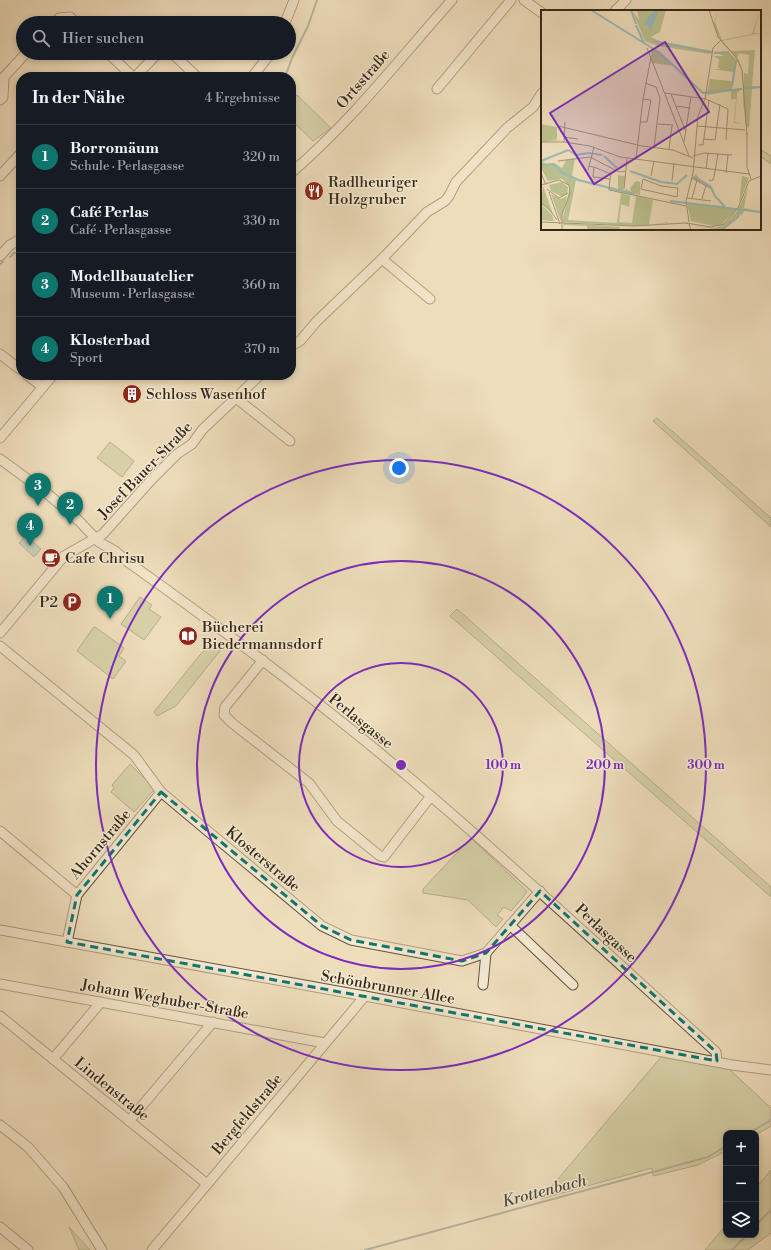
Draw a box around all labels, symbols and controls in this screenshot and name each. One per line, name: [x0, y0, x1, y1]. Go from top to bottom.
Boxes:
inset map: [541, 10, 761, 230]
search box: [16, 16, 296, 60]
icon: search: [30, 27, 52, 49]
text: Hier suchen: [62, 29, 144, 48]
street label: Ortsstraße: [332, 46, 394, 113]
text: In der Nähe: [32, 87, 125, 109]
text: 4 Ergebnisse: [205, 90, 280, 106]
text: Borromäum: [70, 139, 159, 158]
text: 1: [42, 149, 48, 165]
text: 320 m: [243, 149, 280, 165]
text: Schule · Perlasgasse: [70, 158, 184, 174]
place label: Radlheuriger Holzgruber: [328, 173, 418, 209]
restaurant icon: Radlheuriger Holzgruber: [303, 180, 325, 202]
text: Café Perlas: [70, 203, 149, 222]
text: 2: [41, 213, 49, 229]
text: 330 m: [243, 213, 280, 229]
text: Café · Perlasgasse: [70, 222, 171, 238]
text: Modellbauatelier: [70, 267, 194, 286]
text: 3: [41, 277, 49, 293]
text: 360 m: [242, 277, 280, 293]
text: Museum · Perlasgasse: [70, 286, 195, 302]
text: Klosterbad: [70, 331, 150, 350]
text: 4: [41, 341, 49, 357]
text: 370 m: [244, 341, 280, 357]
text: Sport: [70, 350, 103, 366]
building icon: Schloss Wasenhof: [121, 383, 143, 405]
place label: Schloss Wasenhof: [146, 385, 267, 404]
street label: Josef Bauer-Straße: [94, 418, 197, 524]
your location: [389, 458, 409, 478]
pin: 3: [25, 473, 51, 506]
pin: 2: [57, 492, 83, 525]
pin: 4: [17, 513, 43, 546]
cafe icon: Cafe Chrisu: [40, 547, 62, 569]
place label: Cafe Chrisu: [65, 549, 145, 568]
pin: 1: [97, 586, 123, 619]
parking icon: P2: [61, 591, 83, 613]
place label: P2: [39, 593, 58, 612]
place label: Bücherei Biedermannsdorf: [201, 618, 323, 654]
library icon: Bücherei Biedermannsdorf: [177, 625, 199, 647]
street label: Perlasgasse: [324, 690, 397, 753]
centre of rings: [394, 758, 408, 772]
text: 100 m: [485, 758, 521, 773]
text: 200 m: [586, 758, 624, 773]
text: 300 m: [687, 758, 725, 773]
street label: Ahornstraße: [65, 806, 135, 884]
street label: Klosterstraße: [221, 823, 304, 896]
street label: Perlasgasse: [571, 900, 641, 967]
street label: Schönbrunner Allee: [319, 966, 456, 1009]
street label: Johann Weghuber-Straße: [79, 975, 250, 1024]
street label: Lindenstraße: [70, 1053, 153, 1125]
street label: Bergfeldstraße: [207, 1070, 287, 1159]
map controls: [723, 1130, 759, 1238]
button: +: [723, 1130, 759, 1166]
button: −: [723, 1166, 759, 1202]
water label: Krottenbach: [500, 1170, 589, 1212]
button: layers: [723, 1202, 759, 1238]

